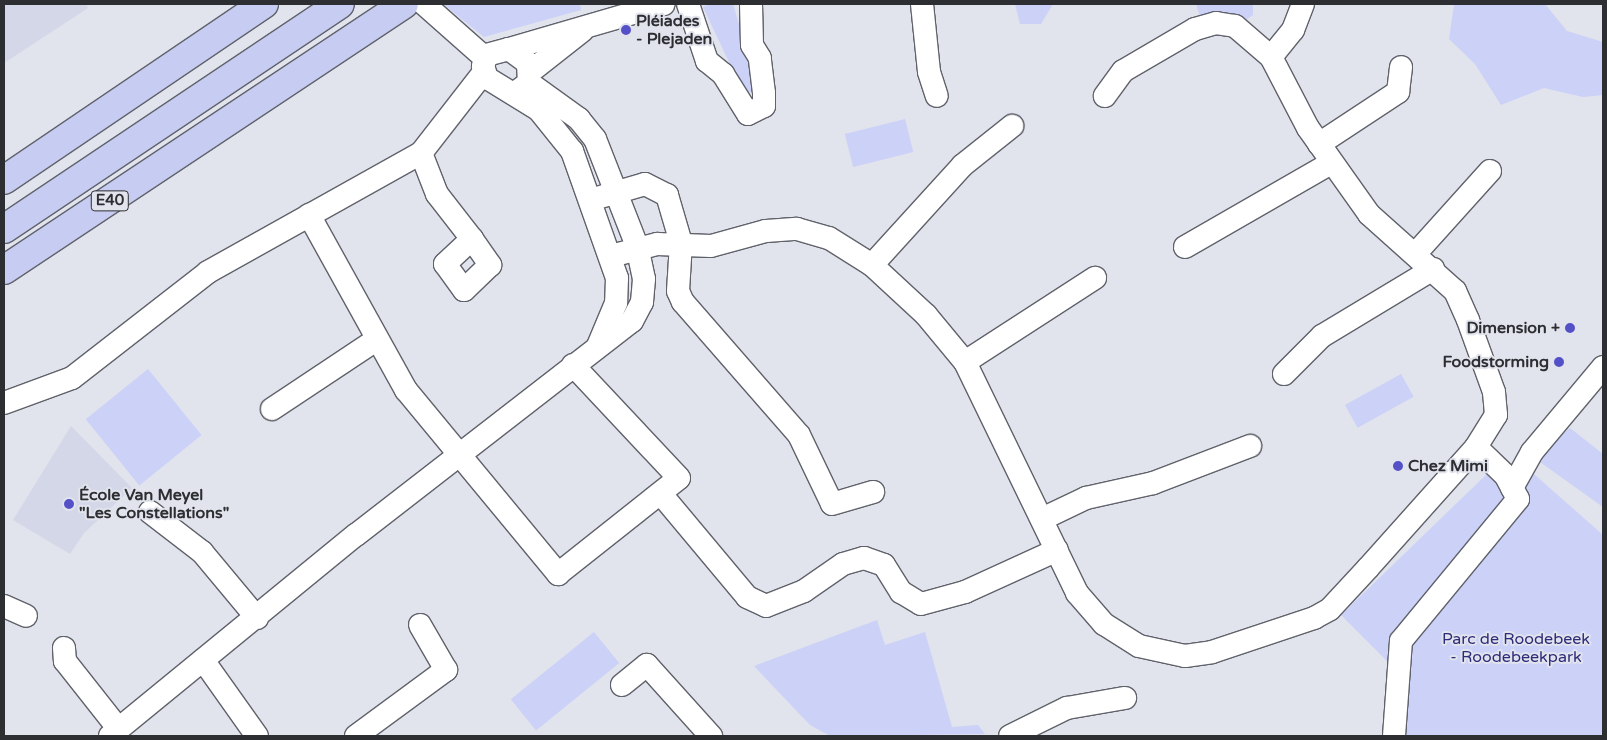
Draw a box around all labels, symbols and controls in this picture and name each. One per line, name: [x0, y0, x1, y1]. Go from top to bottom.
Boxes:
place label: Pléiades - Plejaden: [636, 11, 712, 49]
marker: Pléiades - Plejaden: [620, 24, 632, 36]
road number: E40: [90, 188, 130, 214]
place label: Dimension +: [1466, 318, 1560, 338]
marker: Dimension +: [1564, 322, 1576, 334]
place label: Foodstorming: [1442, 352, 1549, 372]
marker: Foodstorming: [1553, 356, 1565, 368]
place label: Chez Mimi: [1408, 456, 1488, 476]
marker: Chez Mimi: [1392, 460, 1404, 472]
place label: École Van Meyel "Les Constellations": [79, 485, 229, 523]
marker: École Van Meyel "Les Constellations": [63, 498, 75, 510]
park label: Parc de Roodebeek - Roodebeekpark: [1442, 629, 1590, 667]

